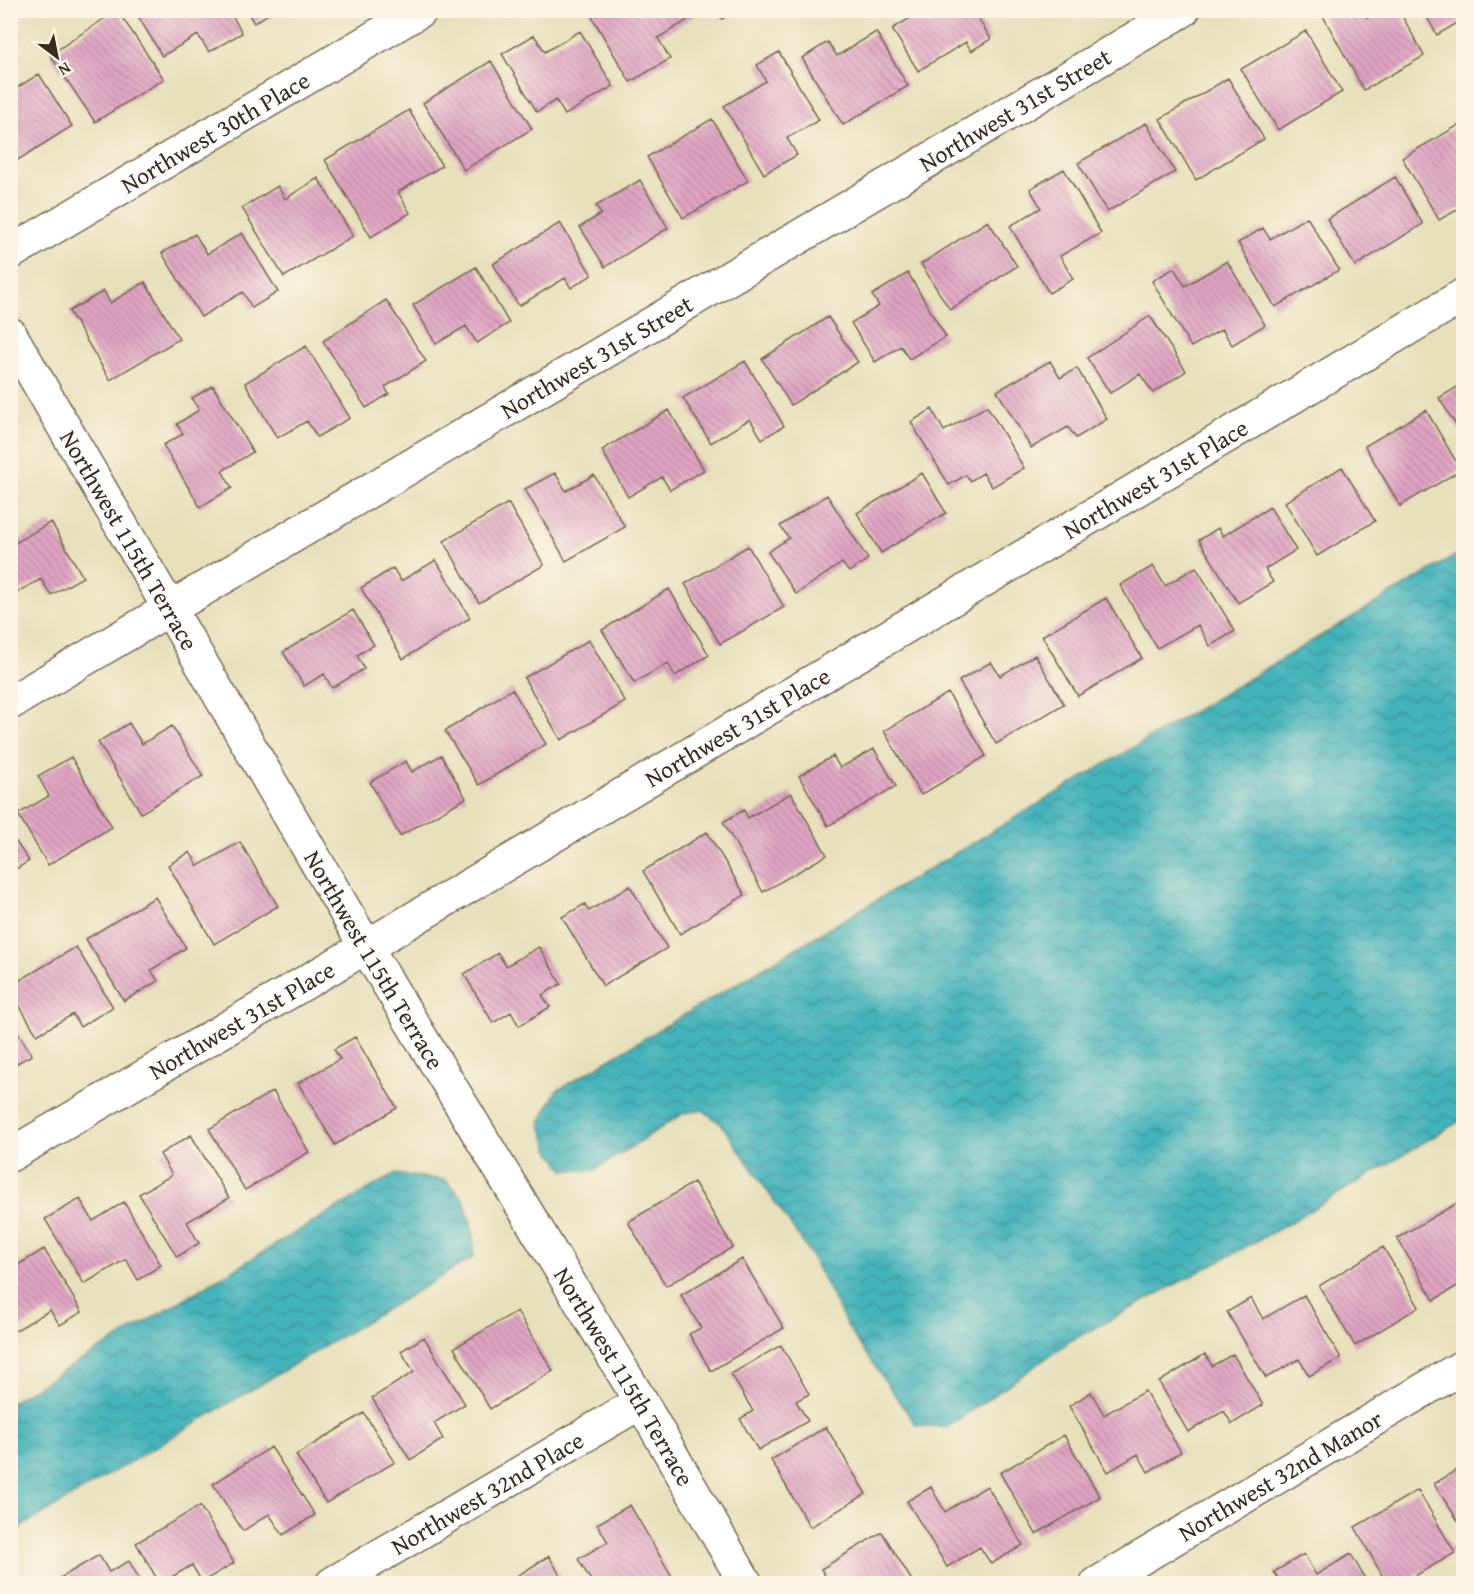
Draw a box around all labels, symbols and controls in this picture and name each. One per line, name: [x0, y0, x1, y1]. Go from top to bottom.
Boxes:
north arrow: [27, 27, 87, 87]
street label: Northwest 31st Street: [912, 39, 1118, 180]
text: N: [54, 57, 76, 83]
street label: Northwest 30th Place: [114, 62, 316, 201]
street label: Northwest 31st Street: [494, 286, 700, 427]
street label: Northwest 31st Place: [1056, 410, 1254, 547]
street label: Northwest 115th Terrace: [52, 423, 207, 656]
street label: Northwest 31st Place: [638, 658, 837, 795]
street label: Northwest 115th Terrace: [296, 843, 453, 1076]
street label: Northwest 31st Place: [142, 952, 341, 1088]
street label: Northwest 115th Terrace: [546, 1260, 703, 1492]
street label: Northwest 32nd Manor: [1171, 1401, 1389, 1550]
street label: Northwest 32nd Place: [384, 1422, 590, 1563]

